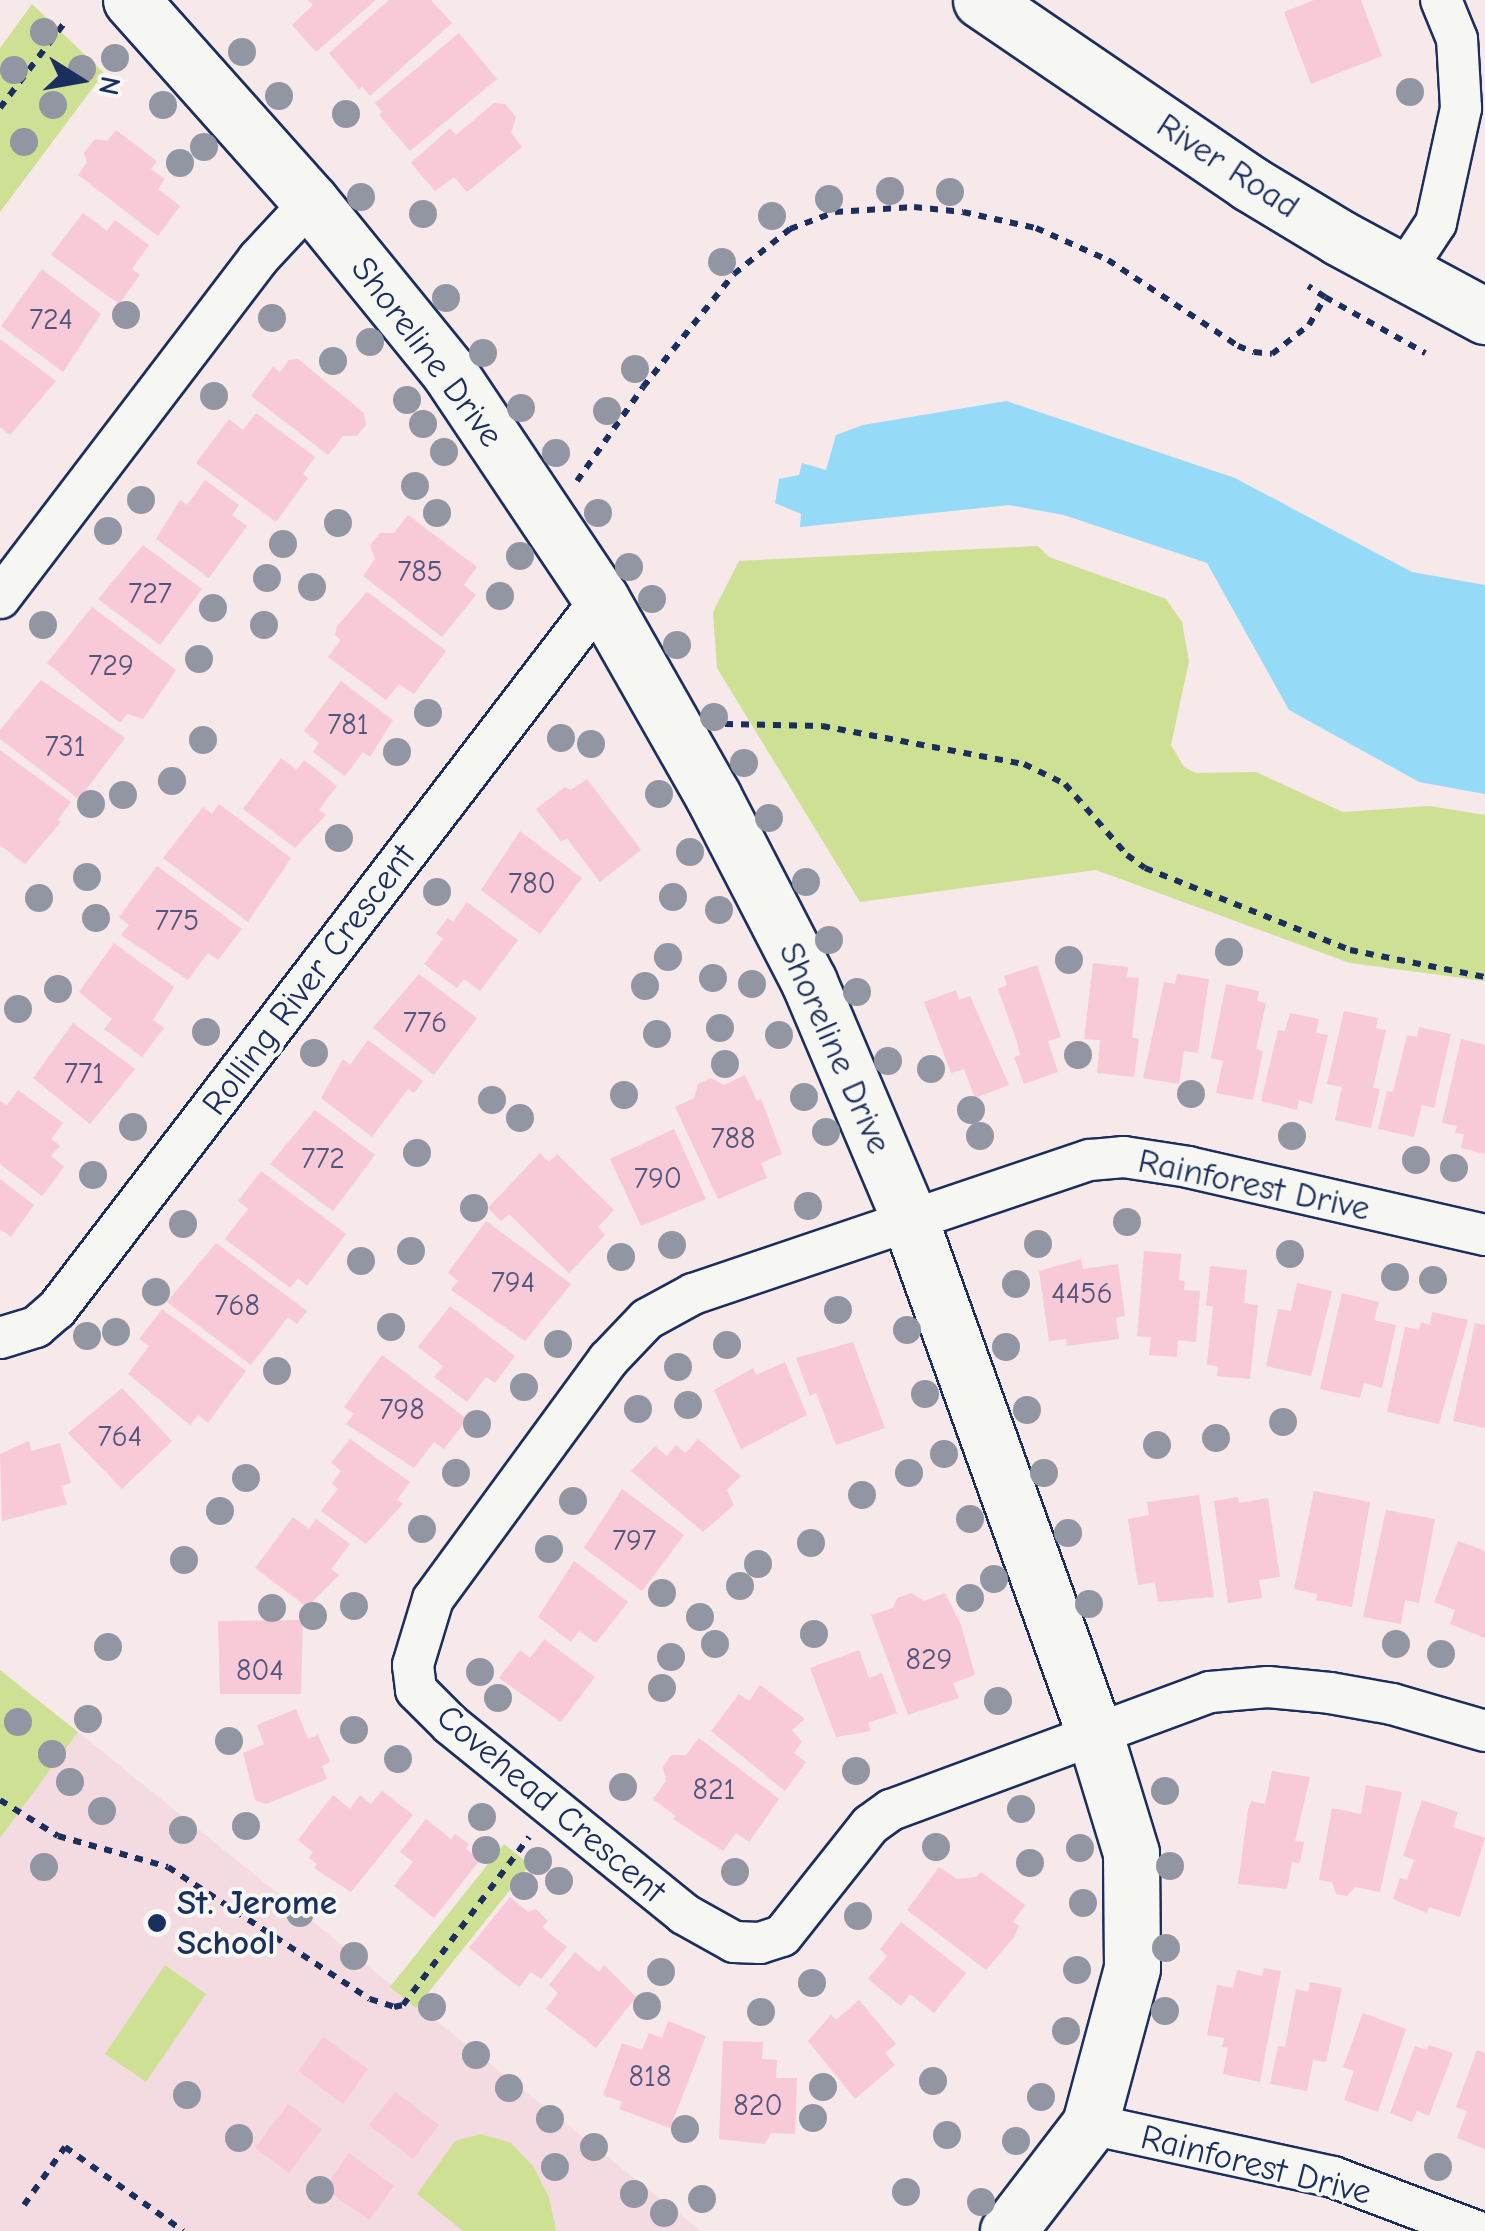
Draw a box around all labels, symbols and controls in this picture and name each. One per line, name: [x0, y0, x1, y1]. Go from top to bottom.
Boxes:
north arrow: [30, 30, 130, 130]
text: N: [92, 74, 127, 98]
street label: River Road: [1149, 104, 1307, 228]
street label: Shoreline Drive: [342, 249, 512, 455]
house number: 724: [29, 302, 73, 338]
house number: 785: [397, 554, 443, 590]
house number: 727: [128, 576, 172, 612]
house number: 729: [88, 648, 134, 684]
house number: 781: [327, 707, 369, 743]
house number: 731: [44, 729, 86, 765]
street label: Rolling River Crescent: [193, 836, 425, 1124]
house number: 780: [508, 866, 556, 902]
house number: 775: [155, 903, 199, 939]
street label: Shoreline Drive: [770, 936, 900, 1160]
house number: 776: [403, 1005, 447, 1041]
house number: 771: [64, 1056, 104, 1092]
house number: 788: [711, 1121, 755, 1157]
street label: Rainforest Drive: [1134, 1140, 1374, 1230]
house number: 772: [301, 1141, 345, 1177]
house number: 790: [634, 1161, 682, 1197]
house number: 794: [491, 1265, 535, 1301]
house number: 4456: [1051, 1276, 1113, 1312]
house number: 768: [214, 1288, 260, 1324]
house number: 798: [379, 1392, 425, 1428]
house number: 764: [98, 1419, 142, 1455]
house number: 797: [612, 1523, 656, 1559]
house number: 829: [905, 1642, 953, 1678]
house number: 804: [236, 1653, 284, 1689]
street label: Covehead Crescent: [428, 1696, 674, 1912]
house number: 821: [692, 1772, 736, 1808]
place label: St. Jerome School: [177, 1882, 337, 1964]
marker: St. Jerome School: [146, 1912, 168, 1934]
house number: 818: [629, 2059, 671, 2095]
house number: 820: [733, 2088, 783, 2124]
street label: Rainforest Drive: [1137, 2116, 1375, 2214]

